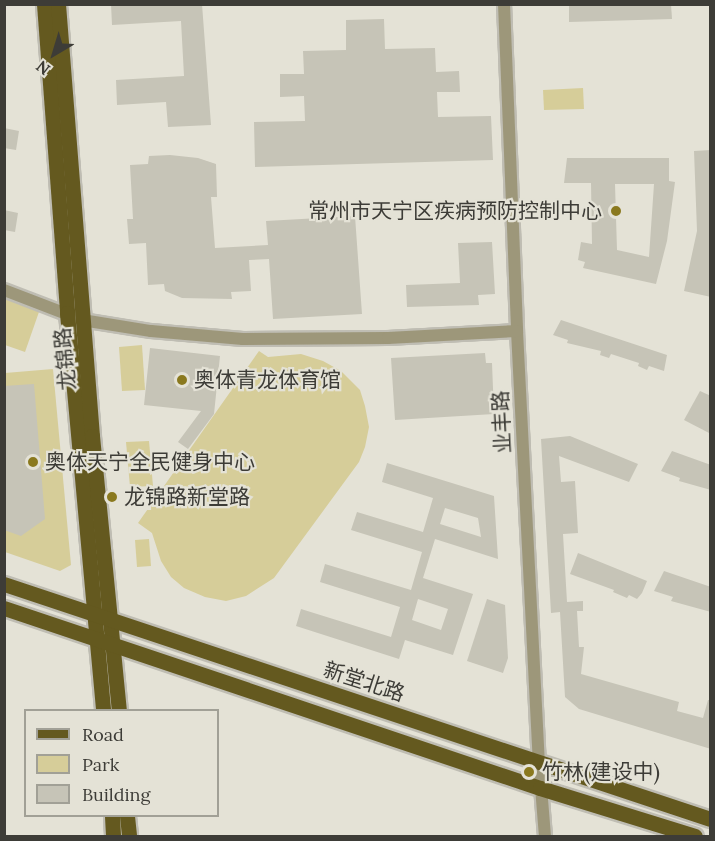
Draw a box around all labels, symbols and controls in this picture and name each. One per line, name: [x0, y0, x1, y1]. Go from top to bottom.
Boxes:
north arrow: [24, 24, 84, 84]
text: N: [32, 56, 54, 80]
place label: 常州市天宁区疾病预防控制中心: [308, 198, 602, 224]
marker: 常州市天宁区疾病预防控制中心: [607, 202, 625, 220]
street label: 龙锦路: [50, 327, 80, 391]
place label: 奥体青龙体育馆: [194, 367, 341, 393]
marker: 奥体青龙体育馆: [175, 373, 189, 387]
street label: 业丰路: [488, 390, 516, 454]
place label: 奥体天宁全民健身中心: [45, 449, 255, 475]
marker: 奥体天宁全民健身中心: [26, 455, 40, 469]
place label: 龙锦路新堂路: [124, 484, 250, 510]
marker: 龙锦路新堂路: [105, 490, 119, 504]
street label: 新堂北路: [320, 657, 408, 707]
legend: [24, 709, 219, 817]
text: Road: [82, 723, 124, 746]
text: Park: [82, 753, 119, 776]
place label: 竹林(建设中): [542, 759, 660, 785]
marker: 竹林(建设中): [520, 763, 538, 781]
text: Building: [82, 783, 150, 806]

